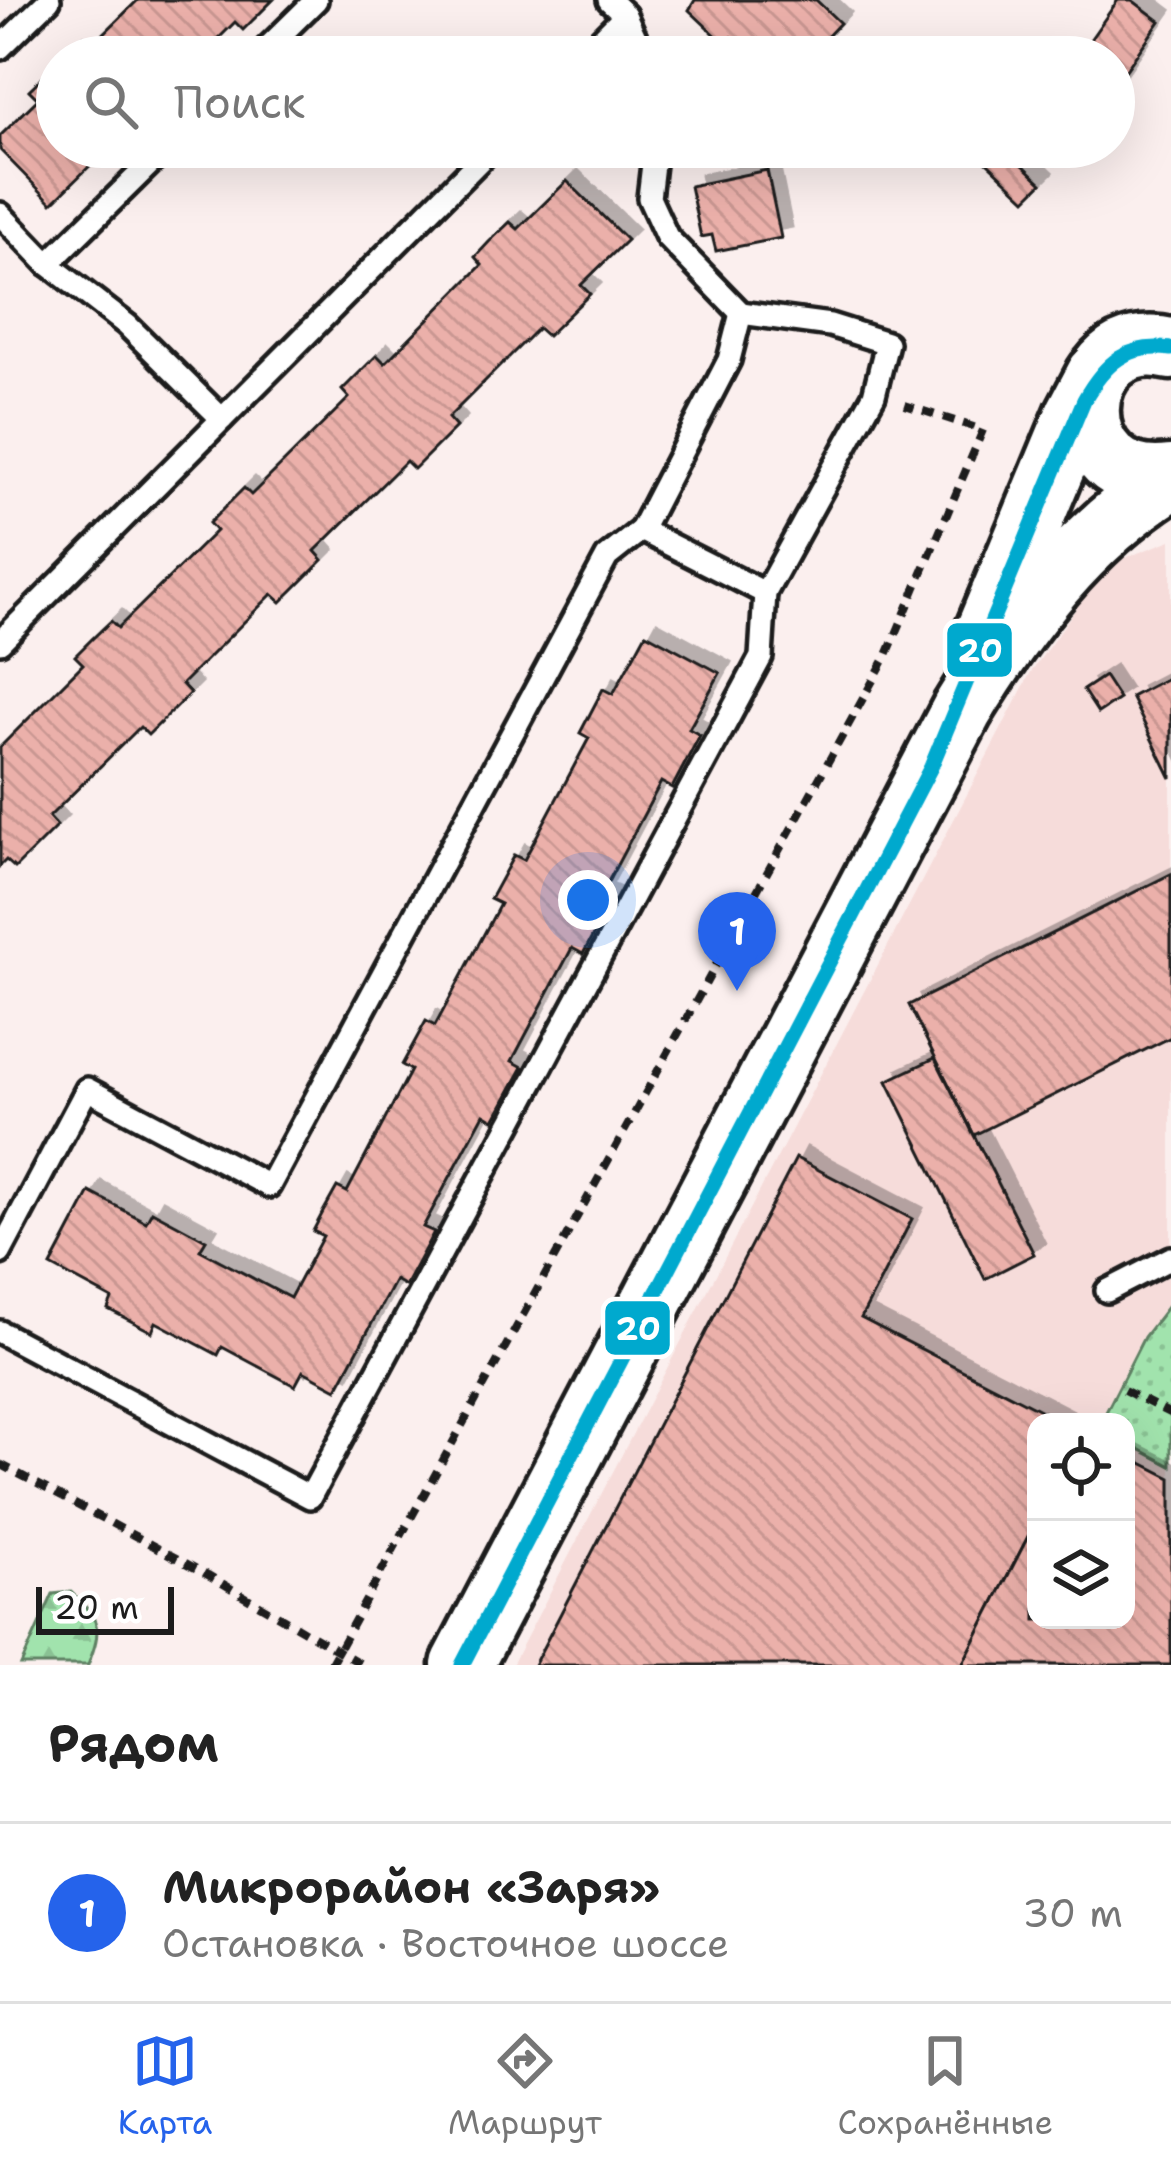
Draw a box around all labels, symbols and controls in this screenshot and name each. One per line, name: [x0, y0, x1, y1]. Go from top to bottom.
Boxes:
search box: [36, 36, 1135, 168]
icon: search: [78, 69, 144, 135]
text: Поиск: [174, 72, 305, 132]
line badge: 20: [945, 621, 1014, 679]
text: 20: [957, 628, 1003, 673]
your location: [558, 870, 618, 930]
pin: 1: [698, 892, 776, 991]
line badge: 20: [603, 1299, 672, 1357]
text: 20: [615, 1306, 661, 1351]
map controls: [1027, 1413, 1135, 1629]
button: locate: [1027, 1413, 1135, 1521]
button: layers: [1027, 1521, 1135, 1629]
scale bar: [36, 1581, 174, 1634]
text: 20 m: [54, 1585, 139, 1630]
text: Рядом: [48, 1709, 219, 1777]
text: Микрорайон «Заря»: [162, 1857, 660, 1917]
text: 1: [78, 1887, 96, 1939]
text: 30 m: [1022, 1887, 1123, 1939]
text: Остановка · Восточное шоссе: [162, 1917, 729, 1969]
tab: Карта: [118, 2028, 212, 2145]
tab: Маршрут: [448, 2028, 602, 2145]
tab: Сохранённые: [838, 2028, 1053, 2145]

